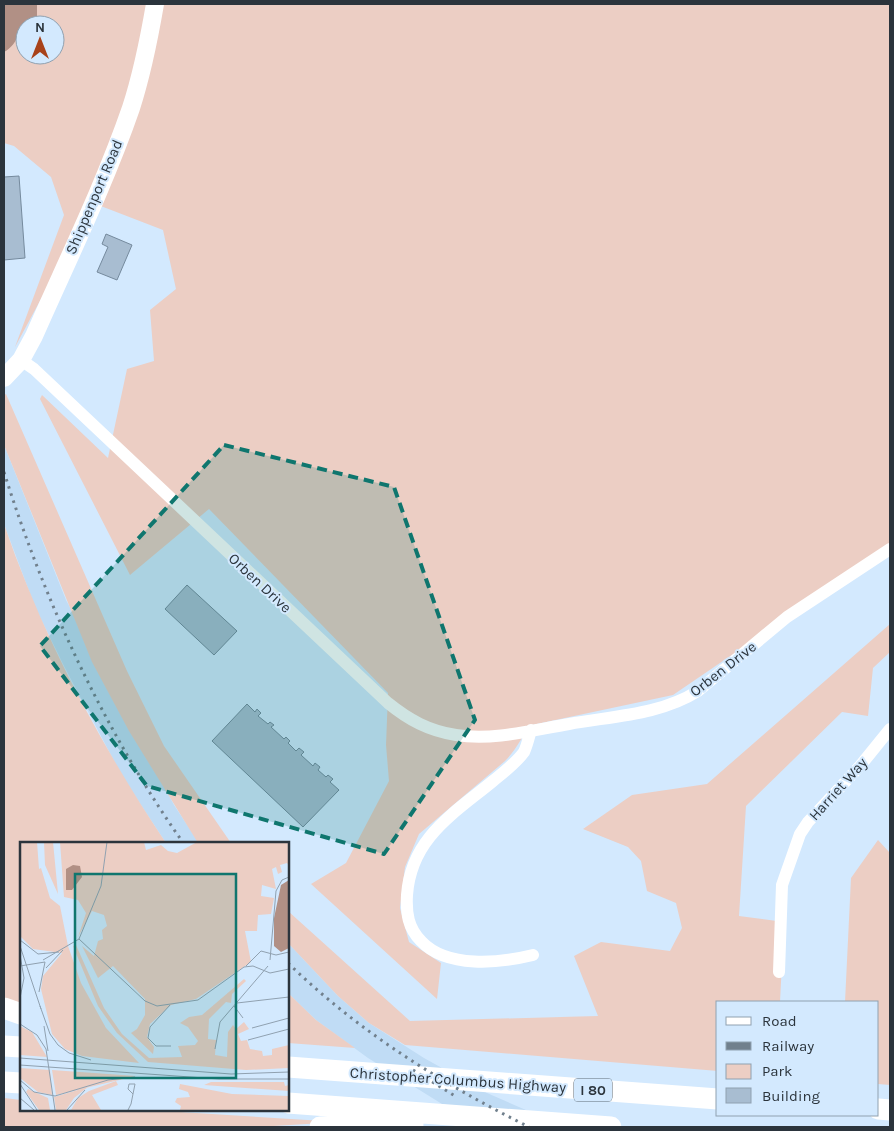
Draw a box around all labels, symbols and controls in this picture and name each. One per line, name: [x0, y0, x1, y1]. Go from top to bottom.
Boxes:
north arrow: [15, 15, 65, 65]
text: N: [35, 19, 45, 36]
street label: Shippenport Road: [62, 137, 126, 257]
street label: Orben Drive: [225, 549, 295, 617]
street label: Orben Drive: [686, 637, 760, 701]
street label: Harriet Way: [805, 754, 871, 824]
inset map: [20, 842, 289, 1111]
legend: [716, 1001, 879, 1116]
text: Road: [762, 1012, 797, 1030]
text: Railway: [762, 1037, 814, 1055]
text: Park: [762, 1062, 792, 1080]
street label: Christopher Columbus Highway: [349, 1063, 567, 1097]
road number: I 80: [574, 1078, 612, 1102]
text: Building: [762, 1087, 820, 1105]

